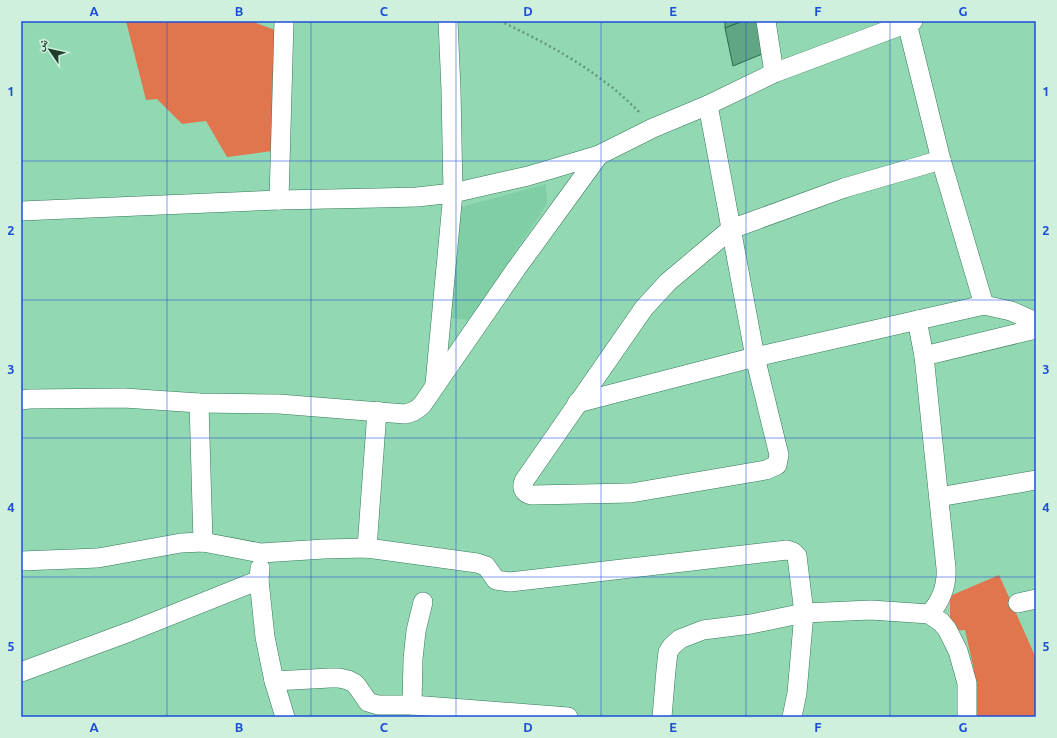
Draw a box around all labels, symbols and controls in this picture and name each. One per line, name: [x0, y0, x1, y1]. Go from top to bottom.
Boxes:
text: A: [89, 4, 99, 18]
text: B: [235, 4, 244, 18]
text: C: [380, 4, 389, 18]
text: D: [523, 4, 533, 18]
text: E: [669, 4, 677, 18]
text: F: [814, 4, 822, 18]
text: G: [959, 4, 968, 18]
north arrow: [30, 30, 70, 70]
text: ش: [33, 36, 52, 54]
text: 1: [7, 84, 15, 98]
text: 1: [1042, 84, 1050, 98]
text: 2: [7, 223, 15, 237]
text: 2: [1042, 223, 1050, 237]
text: 3: [7, 362, 15, 376]
text: 3: [1042, 362, 1050, 376]
text: 4: [7, 500, 15, 514]
text: 4: [1042, 500, 1050, 514]
text: 5: [7, 639, 15, 653]
text: 5: [1042, 639, 1050, 653]
text: A: [89, 720, 99, 734]
text: B: [235, 720, 244, 734]
text: C: [380, 720, 389, 734]
text: D: [523, 720, 533, 734]
text: E: [669, 720, 677, 734]
text: F: [814, 720, 822, 734]
text: G: [959, 720, 968, 734]

